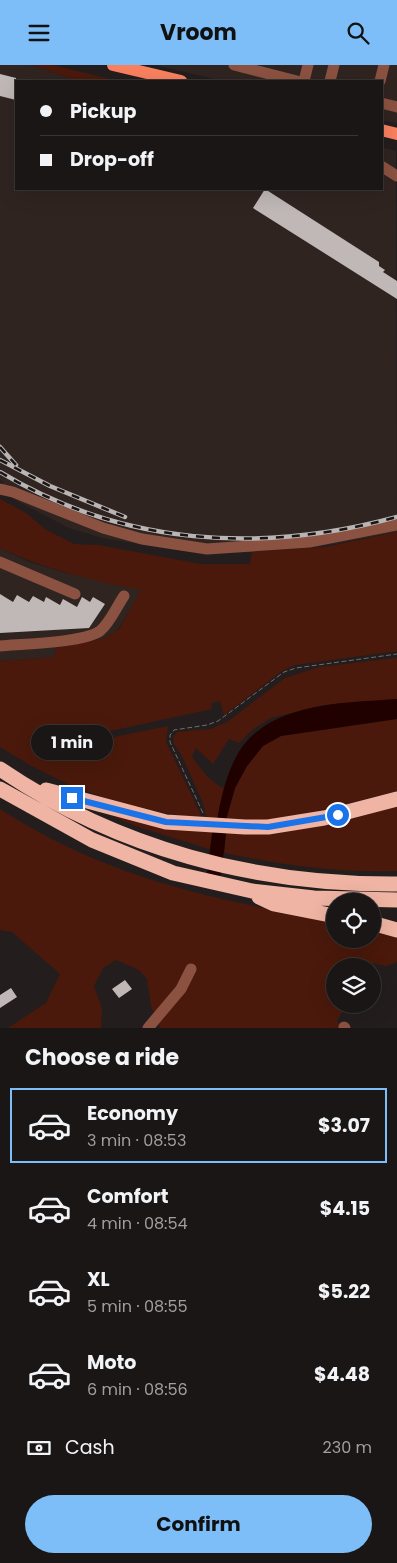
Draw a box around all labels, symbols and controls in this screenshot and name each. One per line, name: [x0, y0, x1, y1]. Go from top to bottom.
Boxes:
text: Vroom: [160, 17, 237, 48]
icon: menu: [25, 19, 53, 47]
icon: search: [344, 19, 372, 47]
text: Pickup: [70, 98, 136, 125]
text: Drop-off: [70, 146, 154, 173]
callout: 1 min: [31, 725, 113, 761]
text: 1 min: [51, 731, 93, 754]
route end: [61, 787, 83, 809]
route start: [327, 804, 349, 826]
map controls: [326, 893, 381, 1013]
button: locate: [326, 893, 381, 948]
button: layers: [326, 958, 381, 1013]
text: Choose a ride: [25, 1042, 179, 1073]
text: Economy: [87, 1100, 178, 1127]
icon: car: [27, 1103, 72, 1148]
text: $3.07: [318, 1112, 370, 1139]
text: 3 min · 08:53: [87, 1129, 186, 1152]
text: Comfort: [87, 1183, 169, 1210]
icon: car: [27, 1186, 72, 1231]
text: $4.15: [320, 1195, 370, 1222]
text: 4 min · 08:54: [87, 1212, 188, 1235]
text: XL: [87, 1266, 110, 1293]
icon: car: [27, 1269, 72, 1314]
text: $5.22: [318, 1278, 370, 1305]
text: 5 min · 08:55: [87, 1295, 188, 1318]
text: Moto: [87, 1349, 136, 1376]
icon: car: [27, 1352, 72, 1397]
text: $4.48: [314, 1361, 370, 1388]
text: 6 min · 08:56: [87, 1378, 188, 1401]
icon: cash: [25, 1434, 53, 1462]
text: Cash: [65, 1434, 115, 1461]
text: 230 m: [323, 1436, 372, 1459]
button: Confirm: [25, 1495, 372, 1553]

